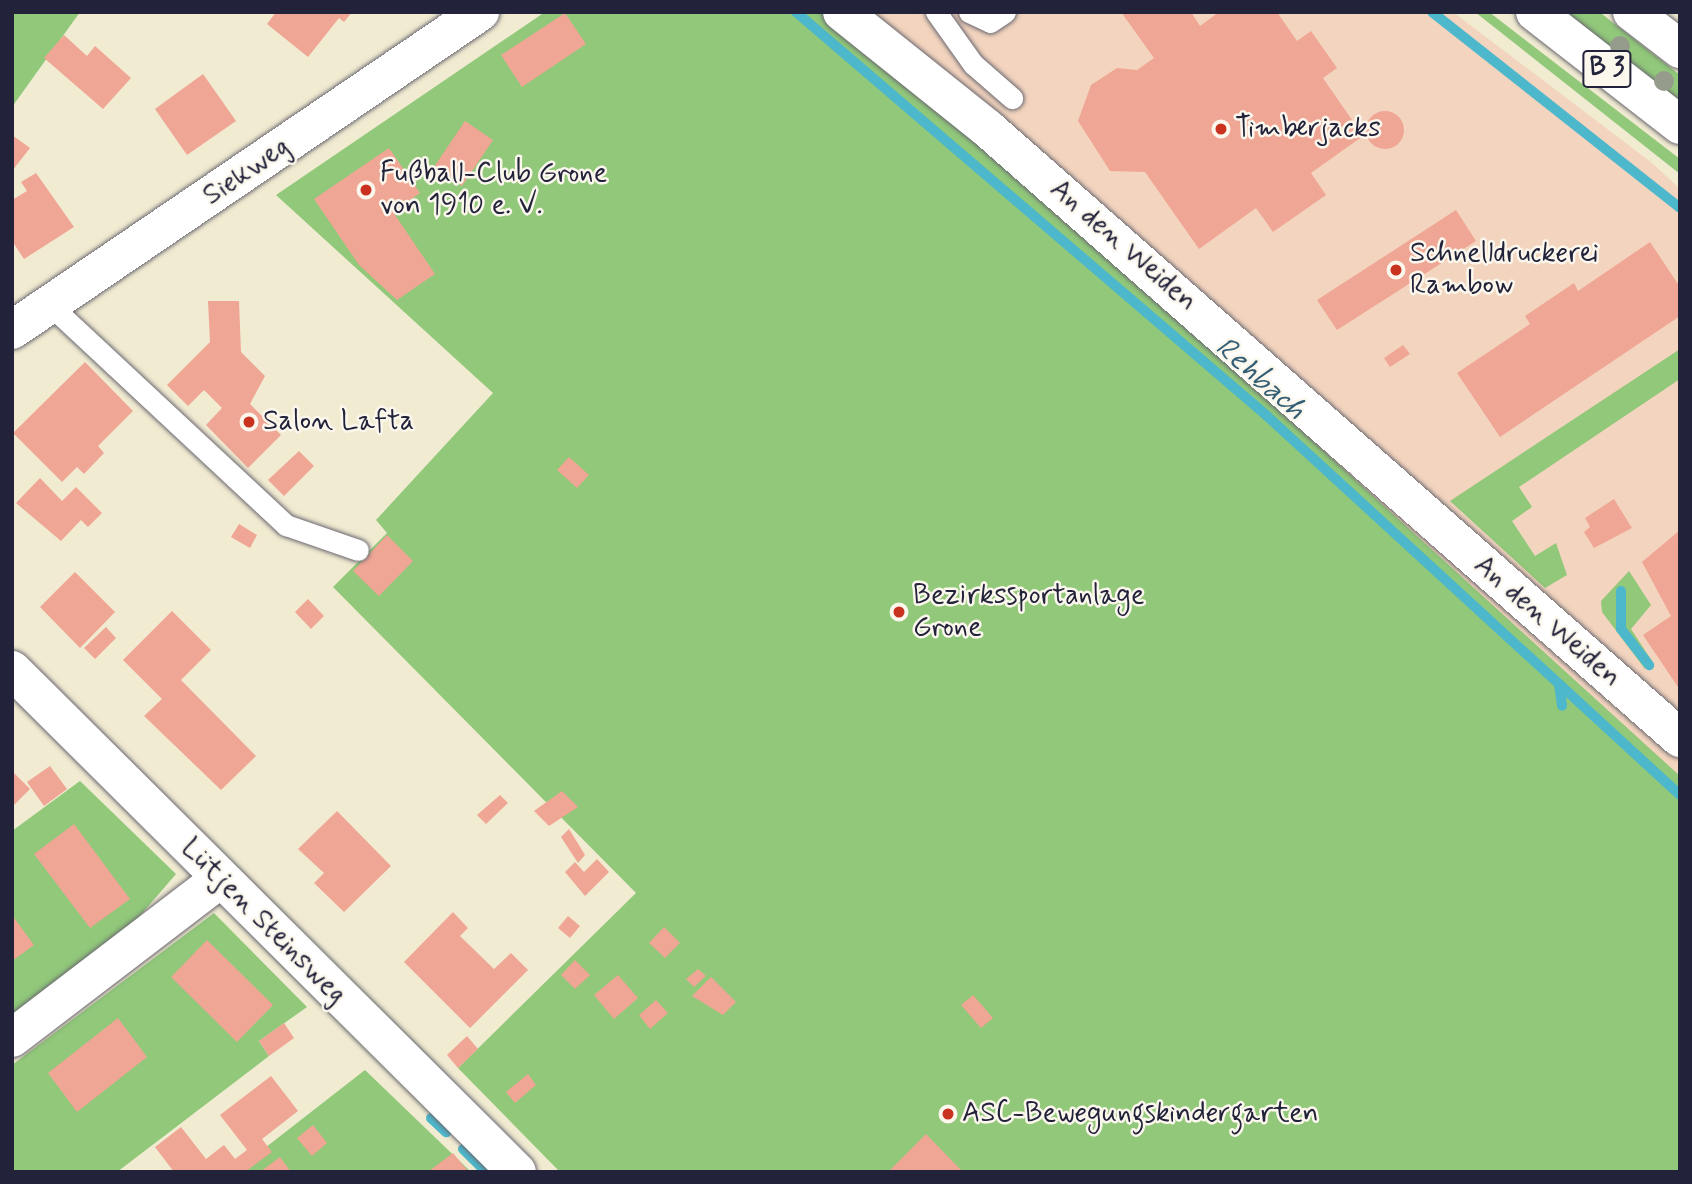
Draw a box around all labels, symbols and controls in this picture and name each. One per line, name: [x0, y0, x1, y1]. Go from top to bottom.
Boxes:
road number: B 3: [1581, 46, 1633, 92]
place label: Timberjacks: [1235, 112, 1381, 146]
marker: Timberjacks: [1213, 121, 1229, 137]
street label: Siekweg: [197, 131, 297, 213]
place label: Fußball-Club Grone von 1910 e. V.: [380, 157, 607, 223]
street label: An den Weiden: [1045, 175, 1201, 317]
marker: Fußball-Club Grone von 1910 e. V.: [358, 182, 374, 198]
place label: Schnelldruckerei Rambow: [1410, 237, 1599, 303]
marker: Schnelldruckerei Rambow: [1388, 262, 1404, 278]
water label: Rehbach: [1207, 330, 1313, 428]
place label: Salon Lafta: [263, 405, 411, 439]
marker: Salon Lafta: [241, 414, 257, 430]
street label: An den Weiden: [1469, 551, 1625, 693]
place label: Bezirkssportanlage Grone: [913, 579, 1145, 645]
marker: Bezirkssportanlage Grone: [891, 604, 907, 620]
street label: Lütjen Steinsweg: [173, 832, 353, 1012]
place label: ASC-Bewegungskindergarten: [962, 1097, 1319, 1131]
marker: ASC-Bewegungskindergarten: [940, 1106, 956, 1122]

